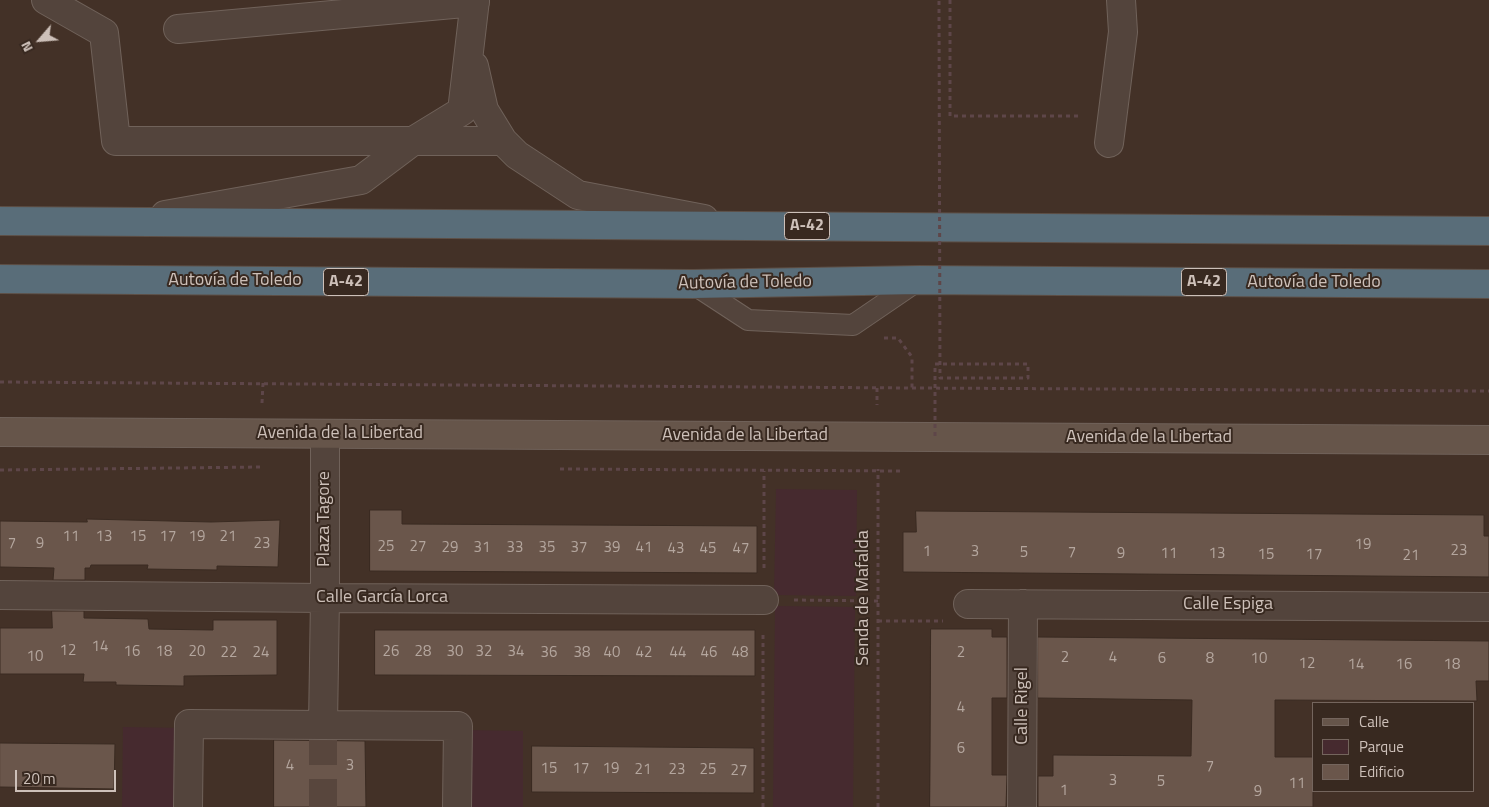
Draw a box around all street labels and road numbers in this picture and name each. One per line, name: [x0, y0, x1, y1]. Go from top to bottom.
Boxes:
road number: A-42: [784, 212, 830, 240]
road number: A-42: [324, 268, 368, 296]
road number: A-42: [1182, 268, 1226, 296]
street label: Autovía de Toledo: [168, 270, 302, 292]
street label: Autovía de Toledo: [678, 271, 812, 295]
street label: Autovía de Toledo: [1247, 272, 1381, 294]
street label: Avenida de la Libertad: [257, 423, 423, 445]
street label: Avenida de la Libertad: [662, 425, 828, 447]
street label: Avenida de la Libertad: [1066, 427, 1232, 449]
street label: Plaza Tagore: [314, 471, 336, 567]
street label: Senda de Mafalda: [853, 530, 875, 666]
street label: Calle García Lorca: [316, 587, 448, 609]
street label: Calle Espiga: [1183, 594, 1273, 616]
street label: Calle Rigel: [1012, 667, 1034, 745]

